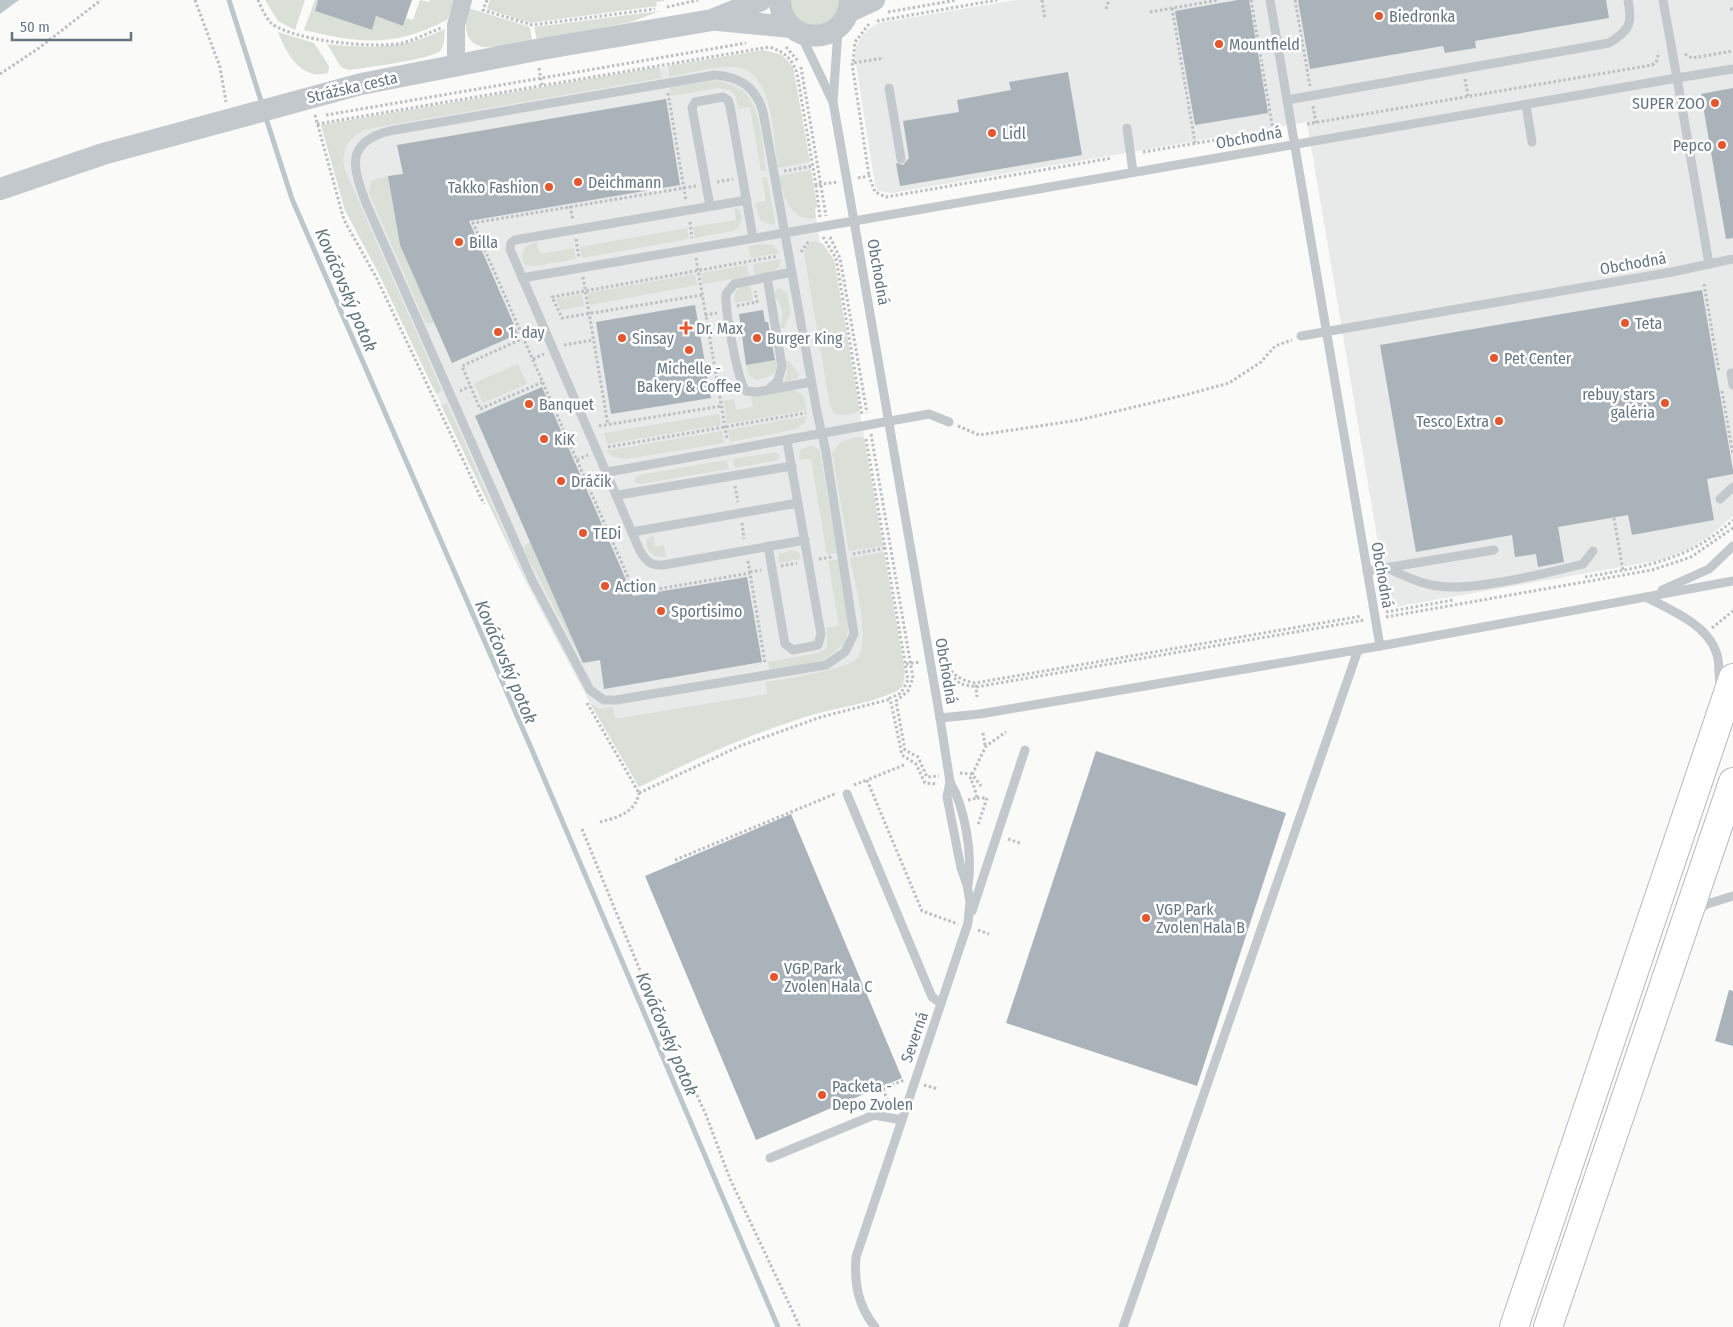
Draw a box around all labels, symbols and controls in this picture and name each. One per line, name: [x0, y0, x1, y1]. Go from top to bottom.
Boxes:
place label: Biedronka: [1389, 7, 1455, 26]
scale bar: [12, 10, 131, 42]
marker: Biedronka: [1373, 10, 1385, 22]
text: 50 m: [20, 18, 50, 36]
place label: Mountfield: [1229, 35, 1300, 54]
marker: Mountfield: [1213, 38, 1225, 50]
street label: Strážska cesta: [305, 68, 399, 107]
place label: SUPER ZOO: [1632, 94, 1705, 113]
marker: SUPER ZOO: [1709, 97, 1721, 109]
street label: Obchodná: [1214, 122, 1284, 153]
place label: Lidl: [1002, 124, 1026, 143]
marker: Lidl: [986, 127, 998, 139]
place label: Pepco: [1673, 136, 1712, 155]
marker: Pepco: [1716, 139, 1728, 151]
place label: Deichmann: [588, 173, 662, 192]
marker: Deichmann: [572, 176, 584, 188]
place label: Takko Fashion: [448, 178, 539, 197]
marker: Takko Fashion: [543, 181, 555, 193]
water label: Kováčovský potok: [310, 225, 382, 355]
place label: Billa: [469, 233, 498, 252]
marker: Billa: [453, 236, 465, 248]
street label: Obchodná: [863, 237, 894, 307]
street label: Obchodná: [1598, 248, 1668, 279]
place label: Teta: [1635, 314, 1663, 333]
marker: Teta: [1619, 317, 1631, 329]
place label: Dr. Max: [696, 319, 743, 338]
marker: Dr. Max: [680, 322, 692, 334]
place label: 1. day: [508, 323, 546, 342]
marker: 1. day: [492, 326, 504, 338]
place label: Sinsay: [632, 329, 675, 348]
place label: Burger King: [767, 329, 843, 348]
marker: Sinsay: [616, 332, 628, 344]
marker: Burger King: [751, 332, 763, 344]
marker: Michelle - Bakery & Coffee: [683, 344, 695, 356]
place label: Pet Center: [1504, 349, 1572, 368]
marker: Pet Center: [1488, 352, 1500, 364]
place label: Michelle - Bakery & Coffee: [637, 359, 741, 396]
place label: rebuy stars galéria: [1582, 385, 1655, 422]
place label: Banquet: [539, 395, 595, 414]
marker: rebuy stars galéria: [1659, 397, 1671, 409]
marker: Banquet: [523, 398, 535, 410]
place label: Tesco Extra: [1416, 412, 1489, 431]
marker: Tesco Extra: [1493, 415, 1505, 427]
place label: KiK: [554, 430, 575, 449]
marker: KiK: [538, 433, 550, 445]
place label: Dráčik: [571, 472, 612, 491]
marker: Dráčik: [555, 475, 567, 487]
place label: TEDi: [593, 524, 621, 543]
marker: TEDi: [577, 527, 589, 539]
street label: Obchodná: [1367, 540, 1398, 610]
place label: Action: [615, 577, 656, 596]
marker: Action: [599, 580, 611, 592]
water label: Kováčovský potok: [470, 597, 542, 727]
place label: Sportisimo: [671, 602, 742, 621]
marker: Sportisimo: [655, 605, 667, 617]
street label: Obchodná: [931, 636, 962, 706]
place label: VGP Park Zvolen Hala B: [1156, 900, 1245, 937]
marker: VGP Park Zvolen Hala B: [1140, 912, 1152, 924]
place label: VGP Park Zvolen Hala C: [784, 959, 872, 996]
water label: Kováčovský potok: [631, 969, 703, 1099]
marker: VGP Park Zvolen Hala C: [768, 971, 780, 983]
street label: Severná: [897, 1009, 932, 1065]
place label: Packeta - Depo Zvolen: [832, 1077, 913, 1114]
marker: Packeta - Depo Zvolen: [816, 1089, 828, 1101]

